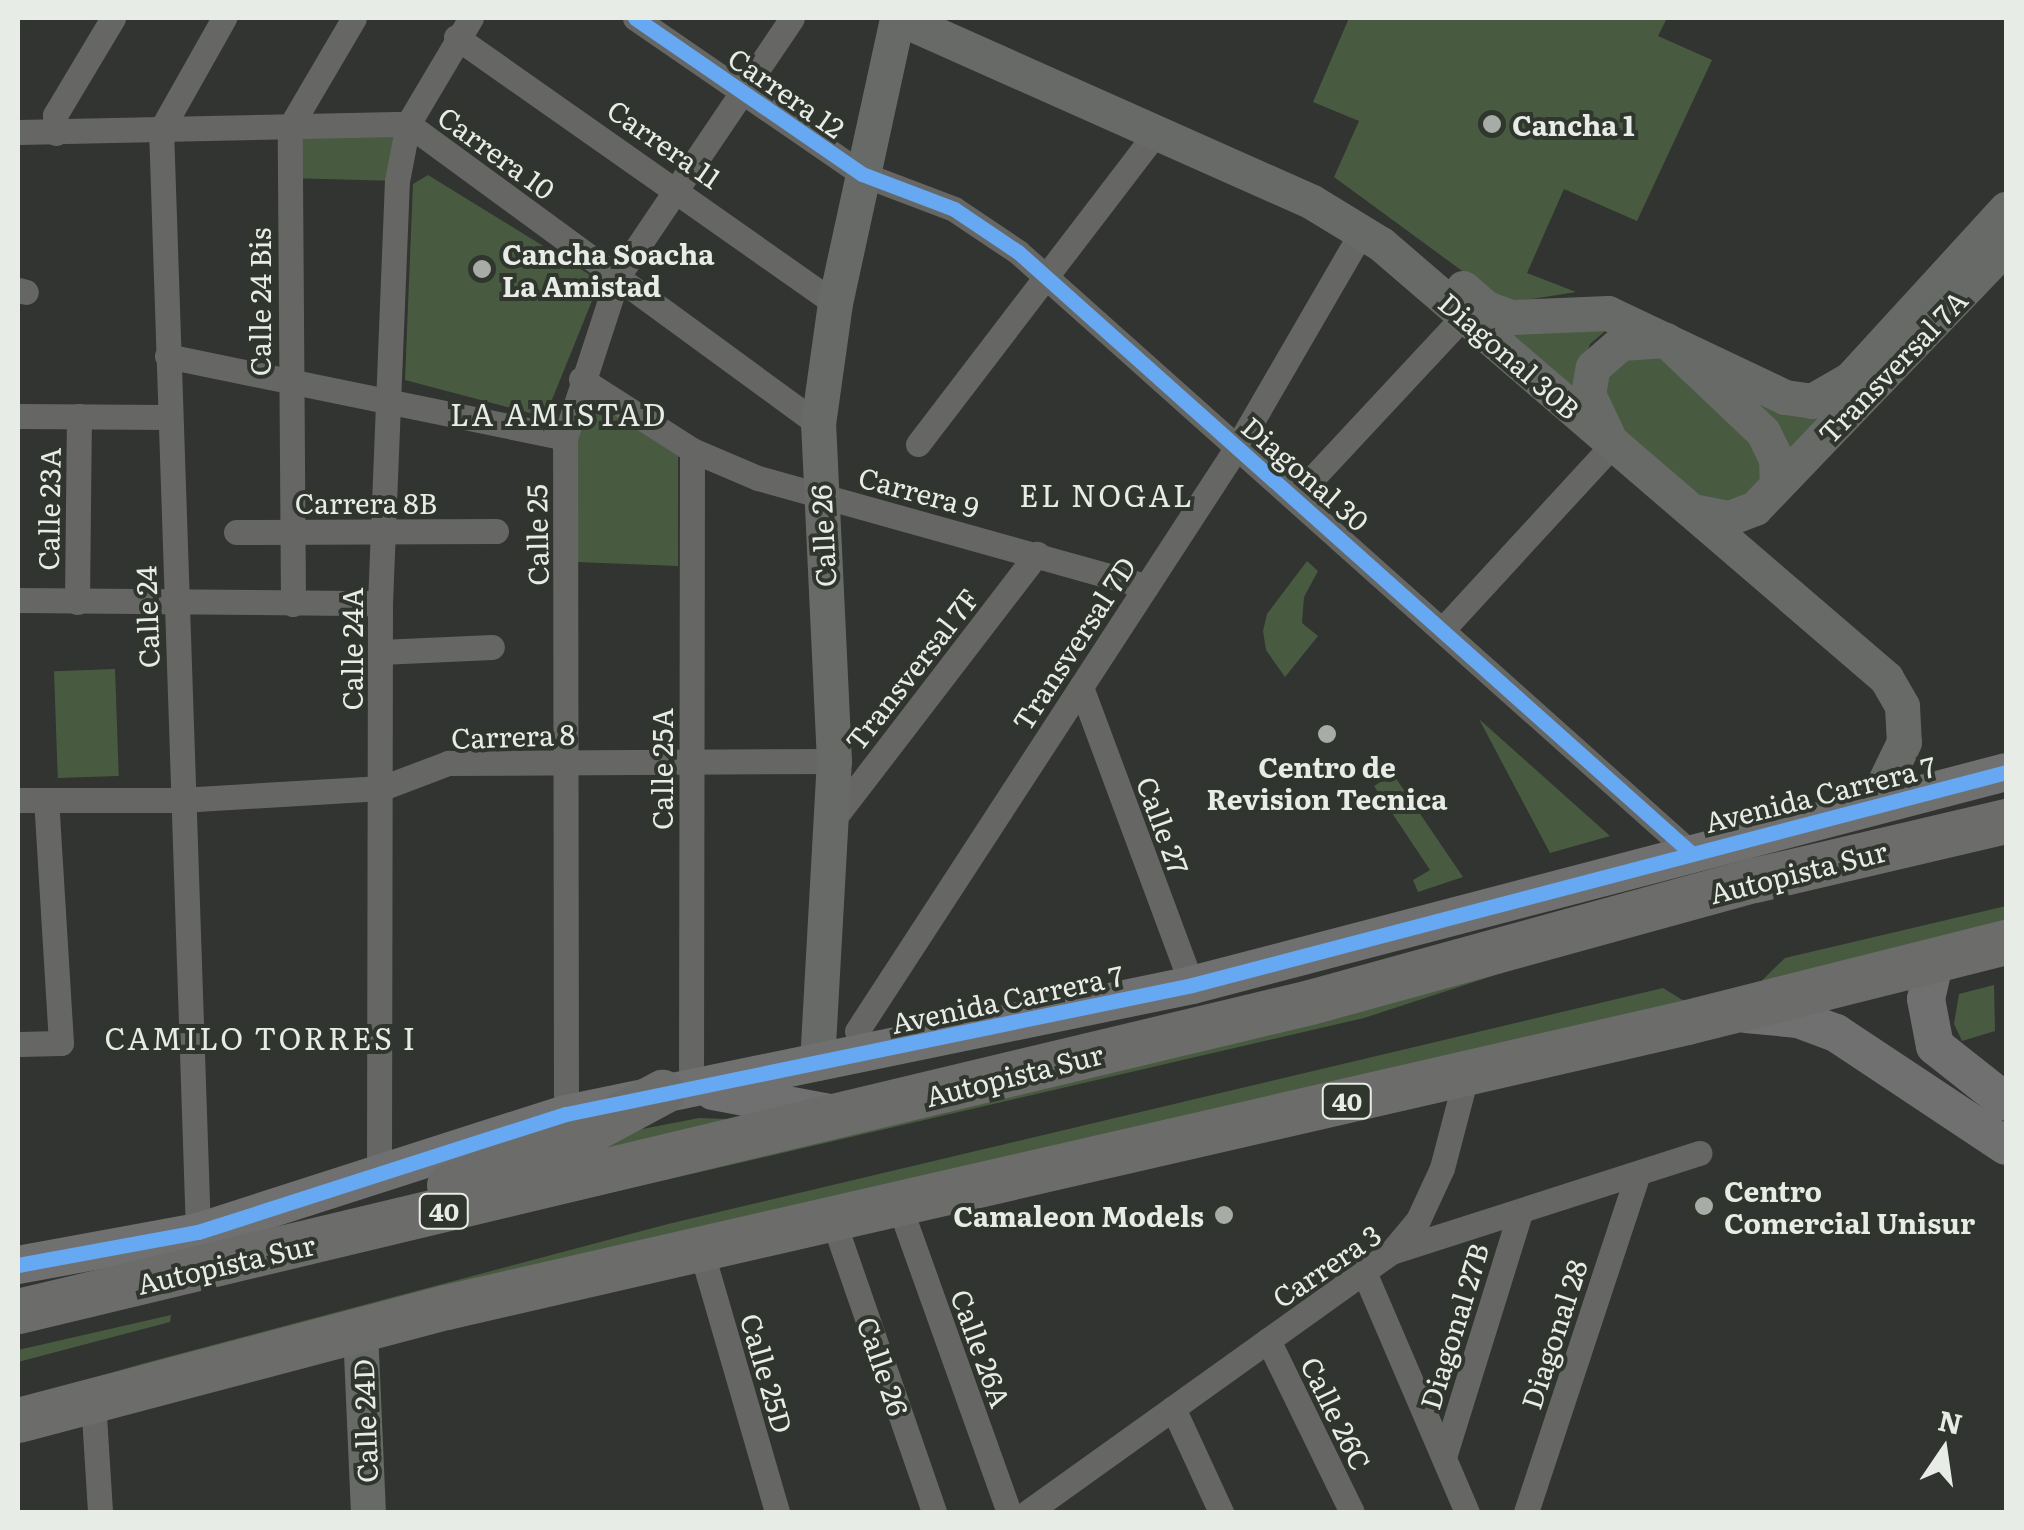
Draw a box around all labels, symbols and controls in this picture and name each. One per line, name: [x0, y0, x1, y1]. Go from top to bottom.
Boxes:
street label: Carrera 12: [722, 40, 852, 144]
street label: Carrera 11: [602, 92, 728, 194]
street label: Carrera 10: [432, 98, 562, 206]
place label: Cancha 1: [1512, 107, 1635, 141]
marker: Cancha 1: [1481, 113, 1503, 135]
street label: Calle 24 Bis: [242, 228, 276, 376]
place label: Cancha Soacha La Amistad: [502, 236, 714, 302]
marker: Cancha Soacha La Amistad: [471, 258, 493, 280]
street label: Transversal 7A: [1811, 283, 1973, 449]
street label: Diagonal 30B: [1433, 285, 1587, 425]
district label: LA AMISTAD: [450, 395, 668, 431]
street label: Diagonal 30: [1236, 409, 1376, 537]
street label: Calle 23A: [30, 447, 66, 571]
street label: Carrera 9: [855, 459, 983, 523]
district label: EL NOGAL: [1019, 476, 1195, 512]
street label: Calle 25: [518, 484, 554, 586]
street label: Calle 26: [803, 484, 841, 588]
street label: Carrera 8B: [295, 485, 437, 519]
street label: Transversal 7D: [1004, 550, 1142, 736]
street label: Calle 24: [127, 565, 165, 669]
street label: Transversal 7F: [837, 581, 985, 757]
street label: Calle 24A: [334, 587, 368, 711]
street label: Calle 25A: [644, 708, 678, 830]
street label: Carrera 8: [450, 716, 576, 754]
marker: Centro de Revision Tecnica: [1316, 723, 1338, 745]
street label: Avenida Carrera 7: [1701, 748, 1939, 838]
place label: Centro de Revision Tecnica: [1207, 749, 1447, 815]
street label: Calle 27: [1131, 772, 1197, 878]
street label: Autopista Sur: [1706, 833, 1890, 909]
street label: Avenida Carrera 7: [888, 957, 1126, 1039]
district label: CAMILO TORRES I: [104, 1019, 418, 1055]
street label: Autopista Sur: [922, 1036, 1106, 1112]
road number: 40: [1320, 1081, 1374, 1121]
place label: Centro Comercial Unisur: [1724, 1173, 1975, 1239]
road number: 40: [416, 1191, 472, 1231]
marker: Centro Comercial Unisur: [1693, 1195, 1715, 1217]
place label: Camaleon Models: [953, 1198, 1204, 1232]
marker: Camaleon Models: [1213, 1204, 1235, 1226]
street label: Carrera 3: [1265, 1216, 1387, 1314]
street label: Autopista Sur: [134, 1226, 318, 1300]
street label: Diagonal 27B: [1412, 1239, 1494, 1413]
street label: Diagonal 28: [1513, 1255, 1593, 1413]
street label: Calle 26A: [945, 1285, 1019, 1411]
street label: Calle 25D: [735, 1309, 801, 1437]
street label: Calle 26: [851, 1312, 917, 1420]
street label: Calle 26C: [1295, 1351, 1379, 1475]
street label: Calle 24D: [345, 1358, 383, 1484]
text: N: [1935, 1398, 1967, 1444]
north arrow: [1894, 1400, 1994, 1500]

